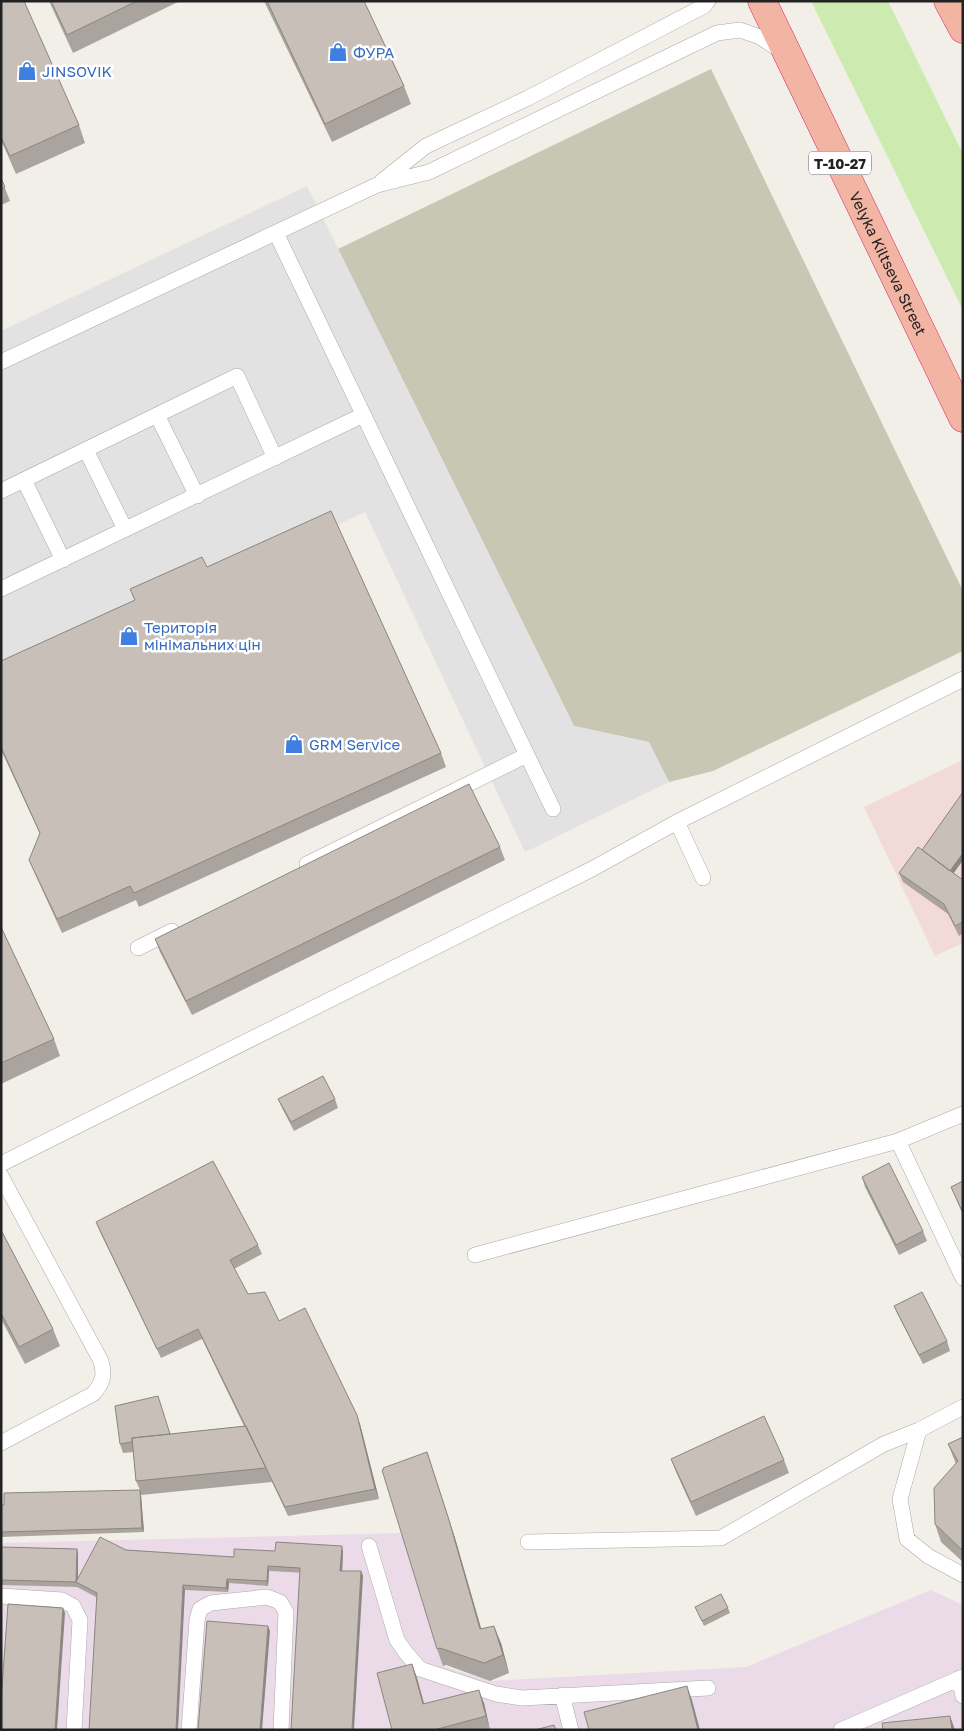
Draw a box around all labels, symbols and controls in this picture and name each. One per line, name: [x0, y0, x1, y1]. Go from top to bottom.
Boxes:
shop icon: ФУРА: [327, 41, 349, 63]
place label: ФУРА: [353, 43, 394, 61]
shop icon: JINSOVIK: [16, 60, 38, 82]
place label: JINSOVIK: [42, 62, 112, 80]
road number: Т-10-27: [809, 152, 871, 174]
street label: Velyka Kiltseva Street: [846, 188, 931, 338]
place label: Територія мінімальних цін: [144, 618, 261, 653]
shop icon: Територія мінімальних цін: [118, 625, 140, 647]
shop icon: GRM Service: [283, 733, 305, 755]
place label: GRM Service: [309, 735, 401, 753]

